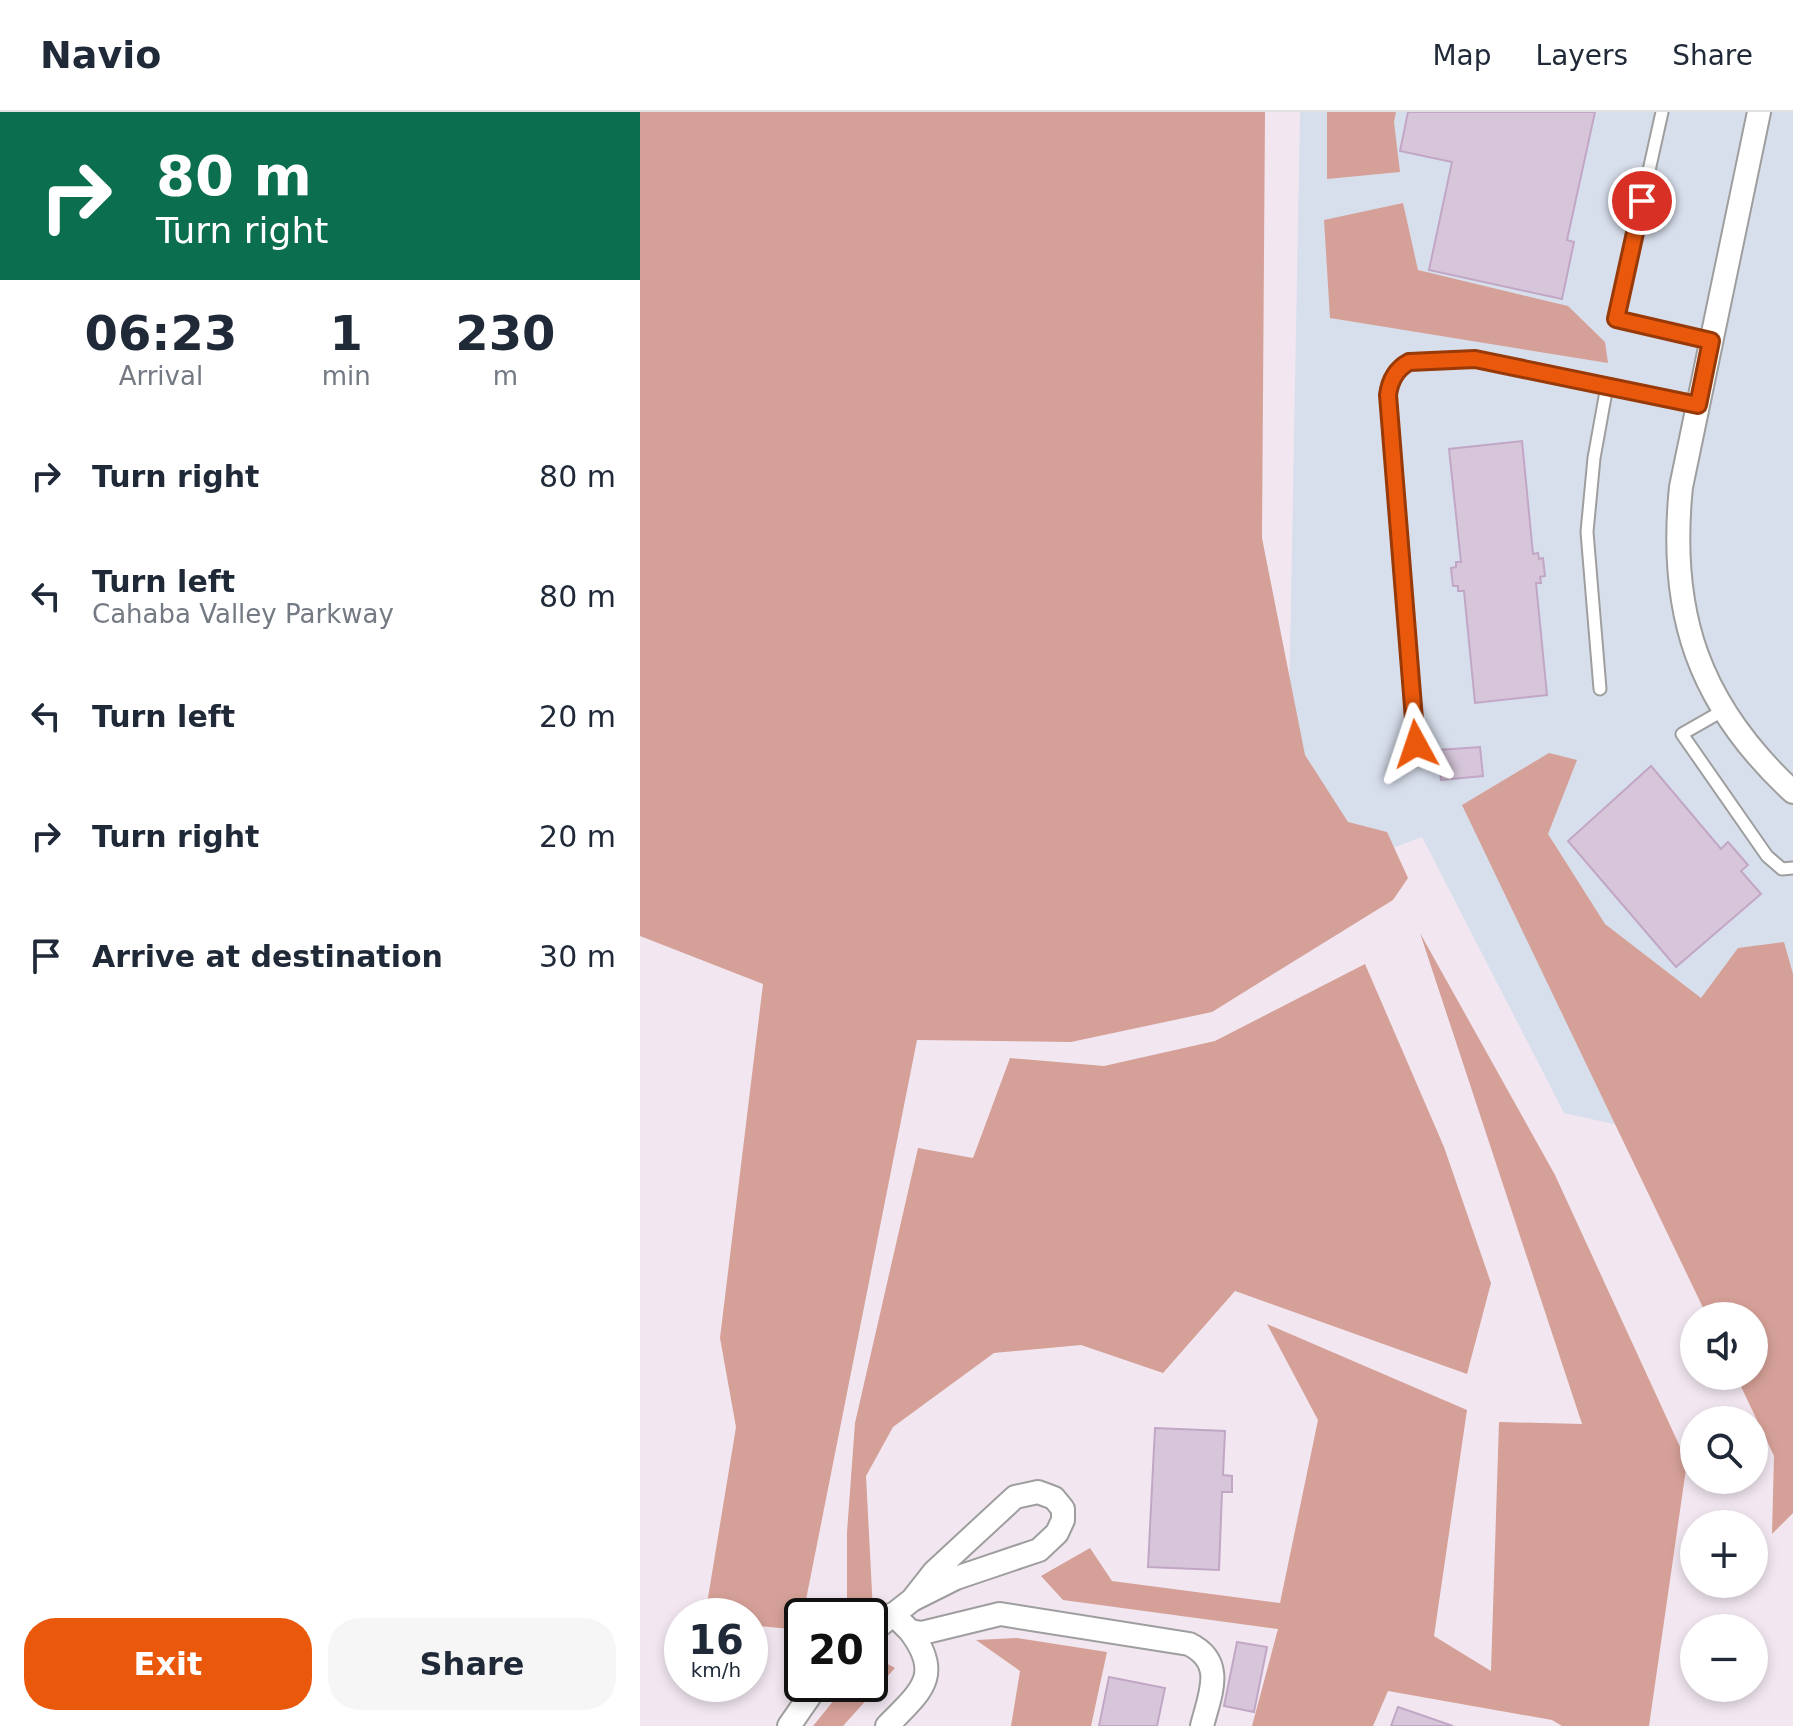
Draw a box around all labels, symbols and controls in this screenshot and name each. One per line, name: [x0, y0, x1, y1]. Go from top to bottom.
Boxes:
text: Navio: [40, 33, 161, 77]
text: Map: [1432, 39, 1492, 72]
text: Layers: [1536, 39, 1628, 72]
text: Share: [1672, 39, 1753, 72]
text: 80 m: [156, 143, 312, 208]
icon: right: [24, 144, 128, 248]
pin: [1608, 167, 1676, 235]
icon: arrive: [1620, 179, 1664, 223]
text: Turn right: [156, 210, 328, 251]
text: 06:23: [84, 305, 237, 361]
text: 1: [330, 305, 363, 361]
text: 230: [455, 305, 555, 361]
text: Arrival: [119, 361, 203, 391]
text: min: [322, 361, 371, 391]
text: m: [493, 361, 518, 391]
icon: right: [24, 454, 68, 498]
text: Turn right: [92, 459, 259, 494]
text: 80 m: [539, 459, 616, 494]
text: Turn left: [92, 564, 235, 599]
icon: left: [24, 574, 68, 618]
text: 80 m: [539, 579, 616, 614]
text: Cahaba Valley Parkway: [92, 599, 394, 629]
icon: left: [24, 694, 68, 738]
text: Turn left: [92, 699, 235, 734]
text: 20 m: [539, 699, 616, 734]
position arrow: [1374, 702, 1458, 786]
icon: right: [24, 814, 68, 858]
text: Turn right: [92, 819, 259, 854]
text: 20 m: [539, 819, 616, 854]
icon: arrive: [24, 934, 68, 978]
text: Arrive at destination: [92, 939, 443, 974]
text: 30 m: [539, 939, 616, 974]
map controls: [1680, 1302, 1768, 1702]
button: sound: [1680, 1302, 1768, 1390]
button: search: [1680, 1406, 1768, 1494]
button: +: [1680, 1510, 1768, 1598]
speed limit sign: 20: [784, 1598, 888, 1702]
button: −: [1680, 1614, 1768, 1702]
text: 16: [688, 1617, 744, 1663]
button: Exit: [24, 1618, 312, 1710]
button: Share: [328, 1618, 616, 1710]
text: km/h: [691, 1658, 741, 1682]

